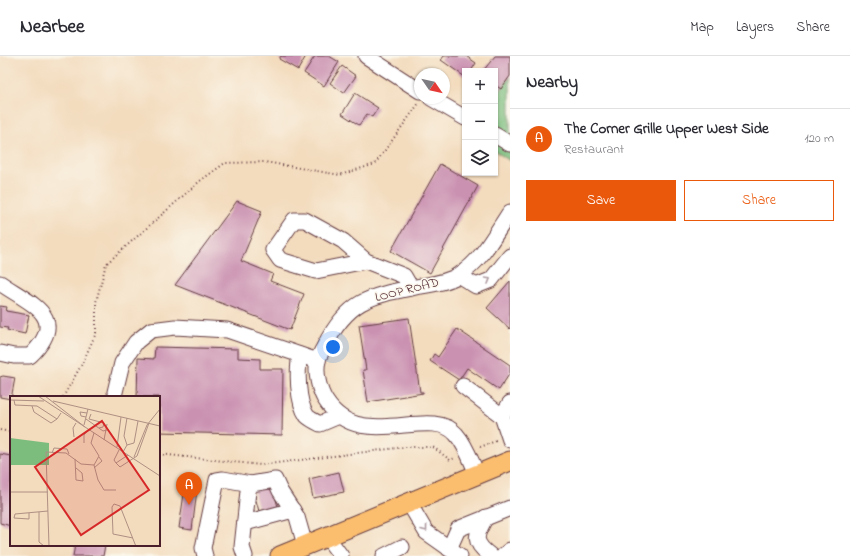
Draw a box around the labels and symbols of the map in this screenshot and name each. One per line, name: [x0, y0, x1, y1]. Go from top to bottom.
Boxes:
north arrow: [414, 68, 450, 104]
street label: LOOP ROAD: [373, 273, 441, 307]
one-way arrow: [483, 278, 490, 285]
your location: [323, 337, 343, 357]
inset map: [10, 396, 160, 546]
pin: A: [176, 472, 202, 505]
one-way arrow: [420, 525, 427, 532]

